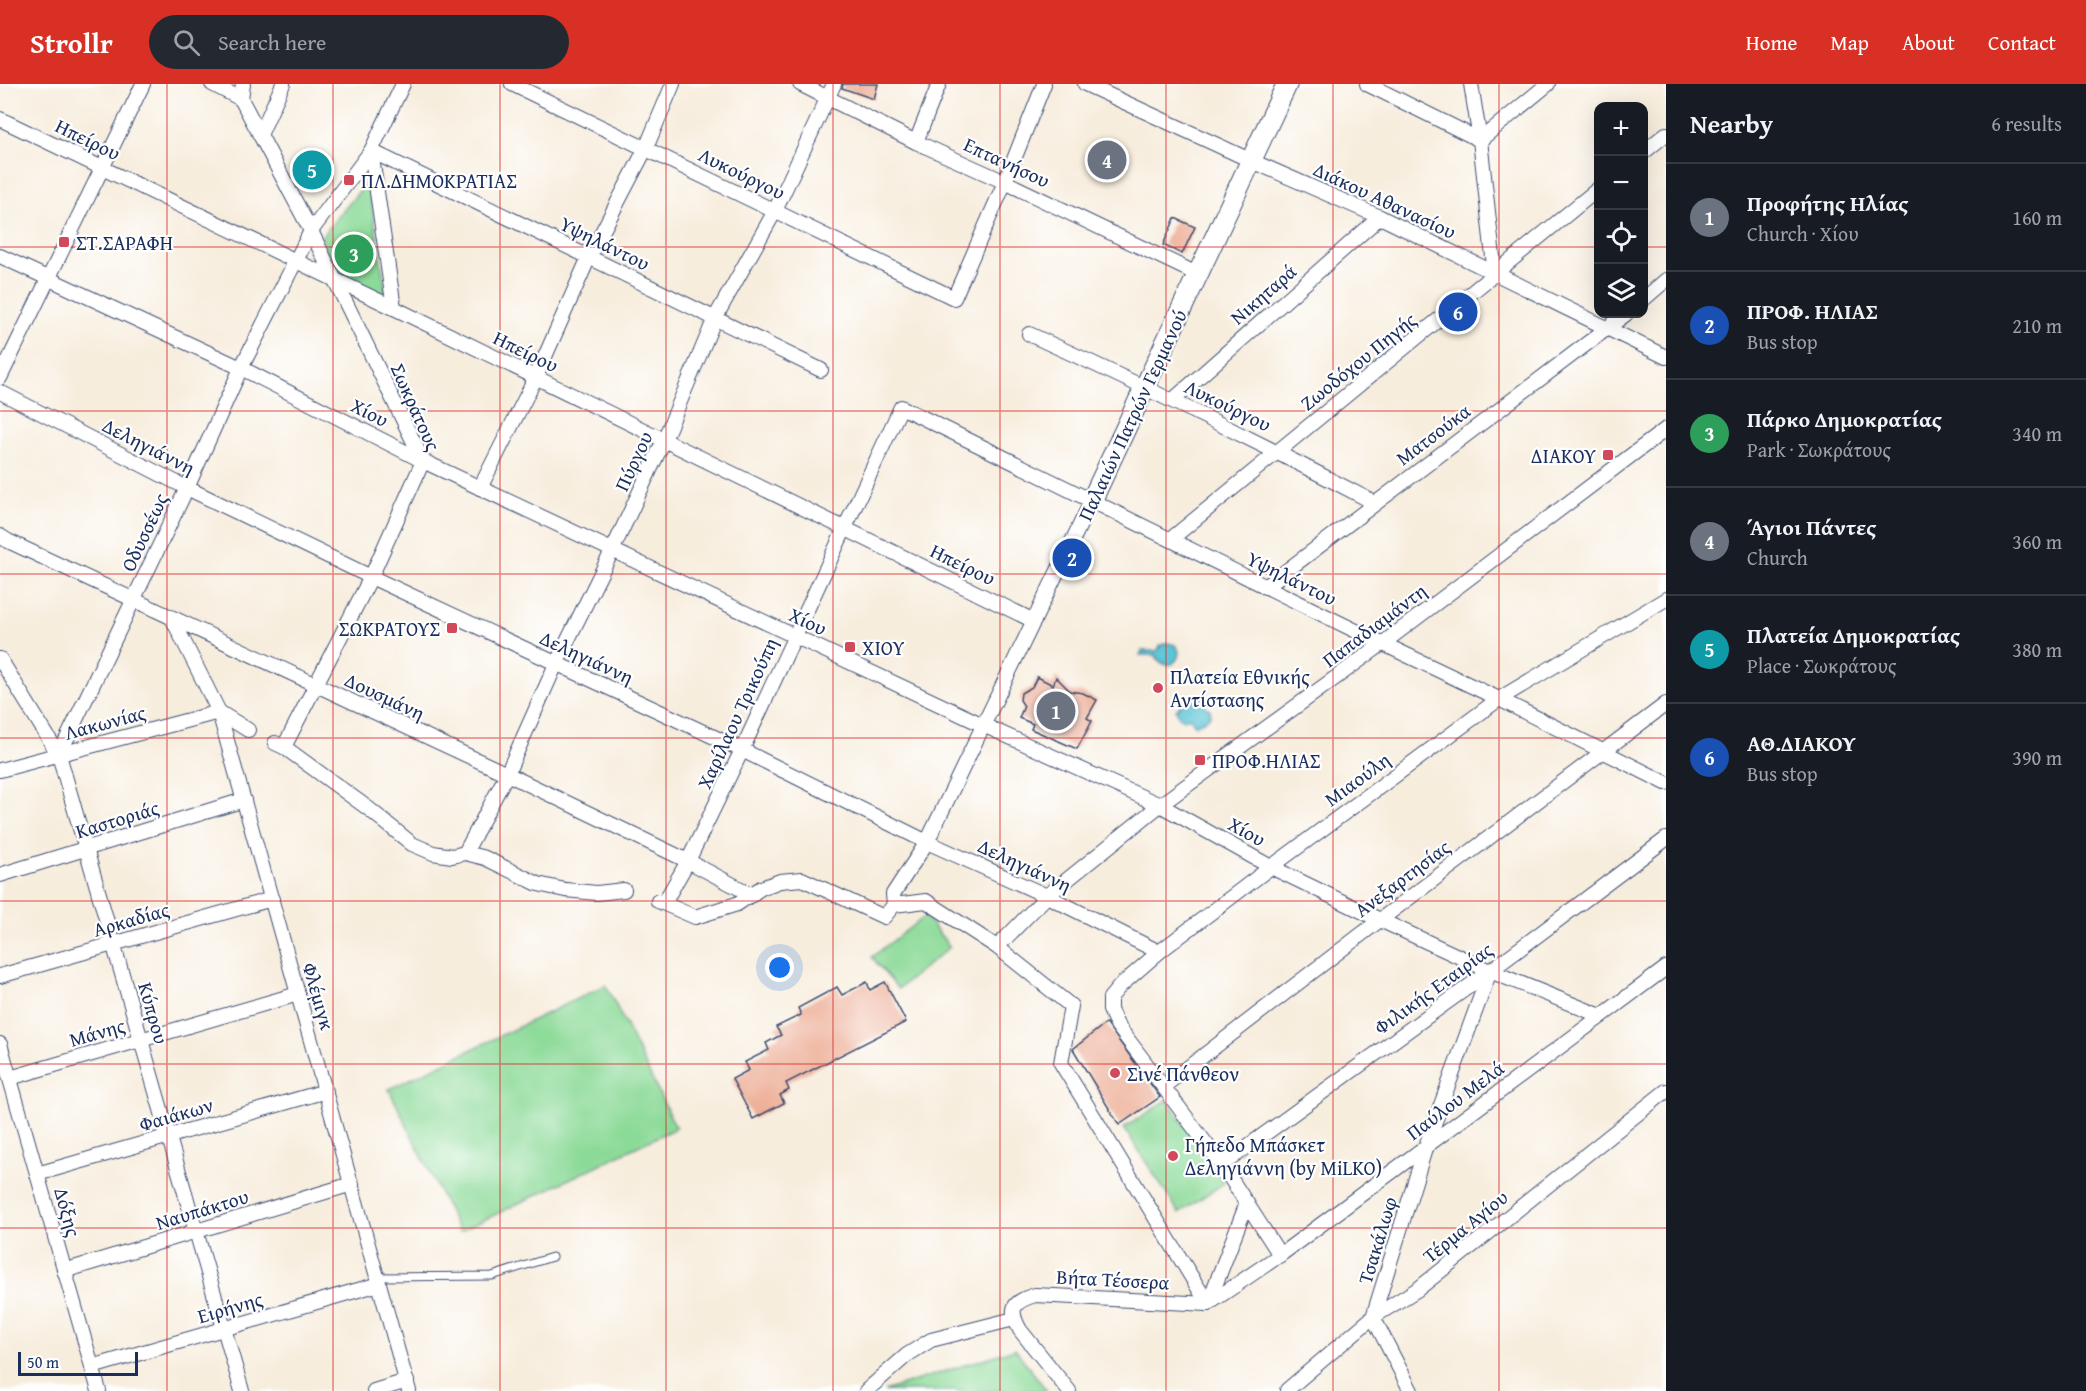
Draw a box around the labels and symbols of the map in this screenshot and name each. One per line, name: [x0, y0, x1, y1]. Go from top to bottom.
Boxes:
street label: Ηπείρου: [51, 111, 125, 167]
street label: Επτανήσου: [959, 129, 1055, 195]
pin: 4: [1088, 138, 1126, 182]
street label: Λυκούργου: [694, 140, 790, 206]
pin: 5: [292, 148, 332, 193]
street label: Διάκου Αθανασίου: [1309, 154, 1461, 246]
place label: ΠΛ.ΔΗΜΟΚΡΑΤΙΑΣ: [361, 166, 517, 195]
marker: ΠΛ.ΔΗΜΟΚΡΑΤΙΑΣ: [342, 173, 356, 187]
street label: Υψηλάντου: [554, 208, 655, 277]
place label: ΣΤ.ΣΑΡΑΦΗ: [76, 228, 173, 257]
pin: 3: [334, 232, 374, 276]
marker: ΣΤ.ΣΑΡΑΦΗ: [57, 235, 71, 249]
street label: Νικηταρά: [1223, 257, 1303, 331]
pin: 6: [1438, 290, 1478, 334]
street label: Παλαιών Πατρών Γερμανού: [1070, 304, 1194, 526]
street label: Ζωοδόχου Πηγής: [1294, 305, 1423, 417]
street label: Ηπείρου: [489, 323, 563, 379]
street label: Σωκράτους: [384, 359, 448, 456]
street label: Λυκούργου: [1180, 372, 1276, 438]
street label: Χίου: [346, 390, 394, 434]
street label: Ματσούκα: [1389, 396, 1477, 472]
street label: Δεληγιάννη: [98, 410, 200, 482]
street label: Πύργου: [607, 426, 659, 496]
place label: ΔΙΑΚΟΥ: [1531, 441, 1596, 470]
marker: ΔΙΑΚΟΥ: [1601, 448, 1615, 462]
street label: Οδυσσέως: [113, 488, 175, 576]
street label: Ηπείρου: [926, 536, 1000, 592]
pin: 2: [1052, 536, 1092, 580]
street label: Υψηλάντου: [1241, 543, 1342, 612]
street label: Παπαδιαμάντη: [1316, 576, 1432, 674]
street label: Χίου: [784, 600, 832, 642]
place label: ΣΩΚΡΑΤΟΥΣ: [339, 614, 440, 643]
marker: ΣΩΚΡΑΤΟΥΣ: [445, 621, 459, 635]
street label: Δεληγιάννη: [536, 623, 638, 691]
street label: Χαρίλαου Τρικούπη: [689, 633, 785, 793]
place label: ΧΙΟΥ: [862, 633, 904, 662]
marker: ΧΙΟΥ: [843, 640, 857, 654]
place label: Πλατεία Εθνικής Αντίστασης: [1170, 662, 1310, 714]
street label: Δουσμάνη: [340, 665, 430, 727]
marker: Πλατεία Εθνικής Αντίστασης: [1151, 681, 1165, 695]
pin: 1: [1036, 688, 1076, 734]
street label: Λακωνίας: [61, 697, 149, 747]
street label: Μιαούλη: [1318, 745, 1396, 813]
place label: ΠΡΟΦ.ΗΛΙΑΣ: [1212, 746, 1320, 775]
marker: ΠΡΟΦ.ΗΛΙΑΣ: [1193, 753, 1207, 767]
street label: Καστοριάς: [72, 792, 163, 845]
street label: Χίου: [1223, 809, 1271, 853]
street label: Δεληγιάννη: [974, 831, 1076, 899]
street label: Ανεξαρτησίας: [1348, 832, 1456, 924]
street label: Αρκαδίας: [89, 894, 173, 944]
street label: Φιλικής Εταιρίας: [1367, 935, 1499, 1041]
your location: [765, 953, 794, 982]
street label: Φλέμιγκ: [296, 959, 343, 1034]
street label: Κύπρου: [131, 979, 177, 1047]
street label: Μάνης: [66, 1010, 129, 1054]
street label: Παύλου Μελά: [1400, 1053, 1510, 1147]
place label: Σινέ Πάνθεον: [1127, 1059, 1239, 1088]
marker: Σινέ Πάνθεον: [1108, 1066, 1122, 1080]
street label: Φαιάκων: [135, 1090, 217, 1138]
place label: Γήπεδο Μπάσκετ Δεληγιάννη (by MiLKO): [1185, 1130, 1382, 1182]
marker: Γήπεδο Μπάσκετ Δεληγιάννη (by MiLKO): [1166, 1149, 1180, 1163]
street label: Ναυπάκτου: [152, 1181, 252, 1237]
street label: Τέρμα Αγίου: [1416, 1183, 1514, 1269]
street label: Δόξης: [47, 1184, 89, 1240]
street label: Τσακάλωφ: [1350, 1193, 1404, 1287]
street label: Βήτα Τέσσερα: [1056, 1262, 1170, 1296]
street label: Ειρήνης: [194, 1284, 267, 1330]
scale bar: [18, 1349, 138, 1376]

